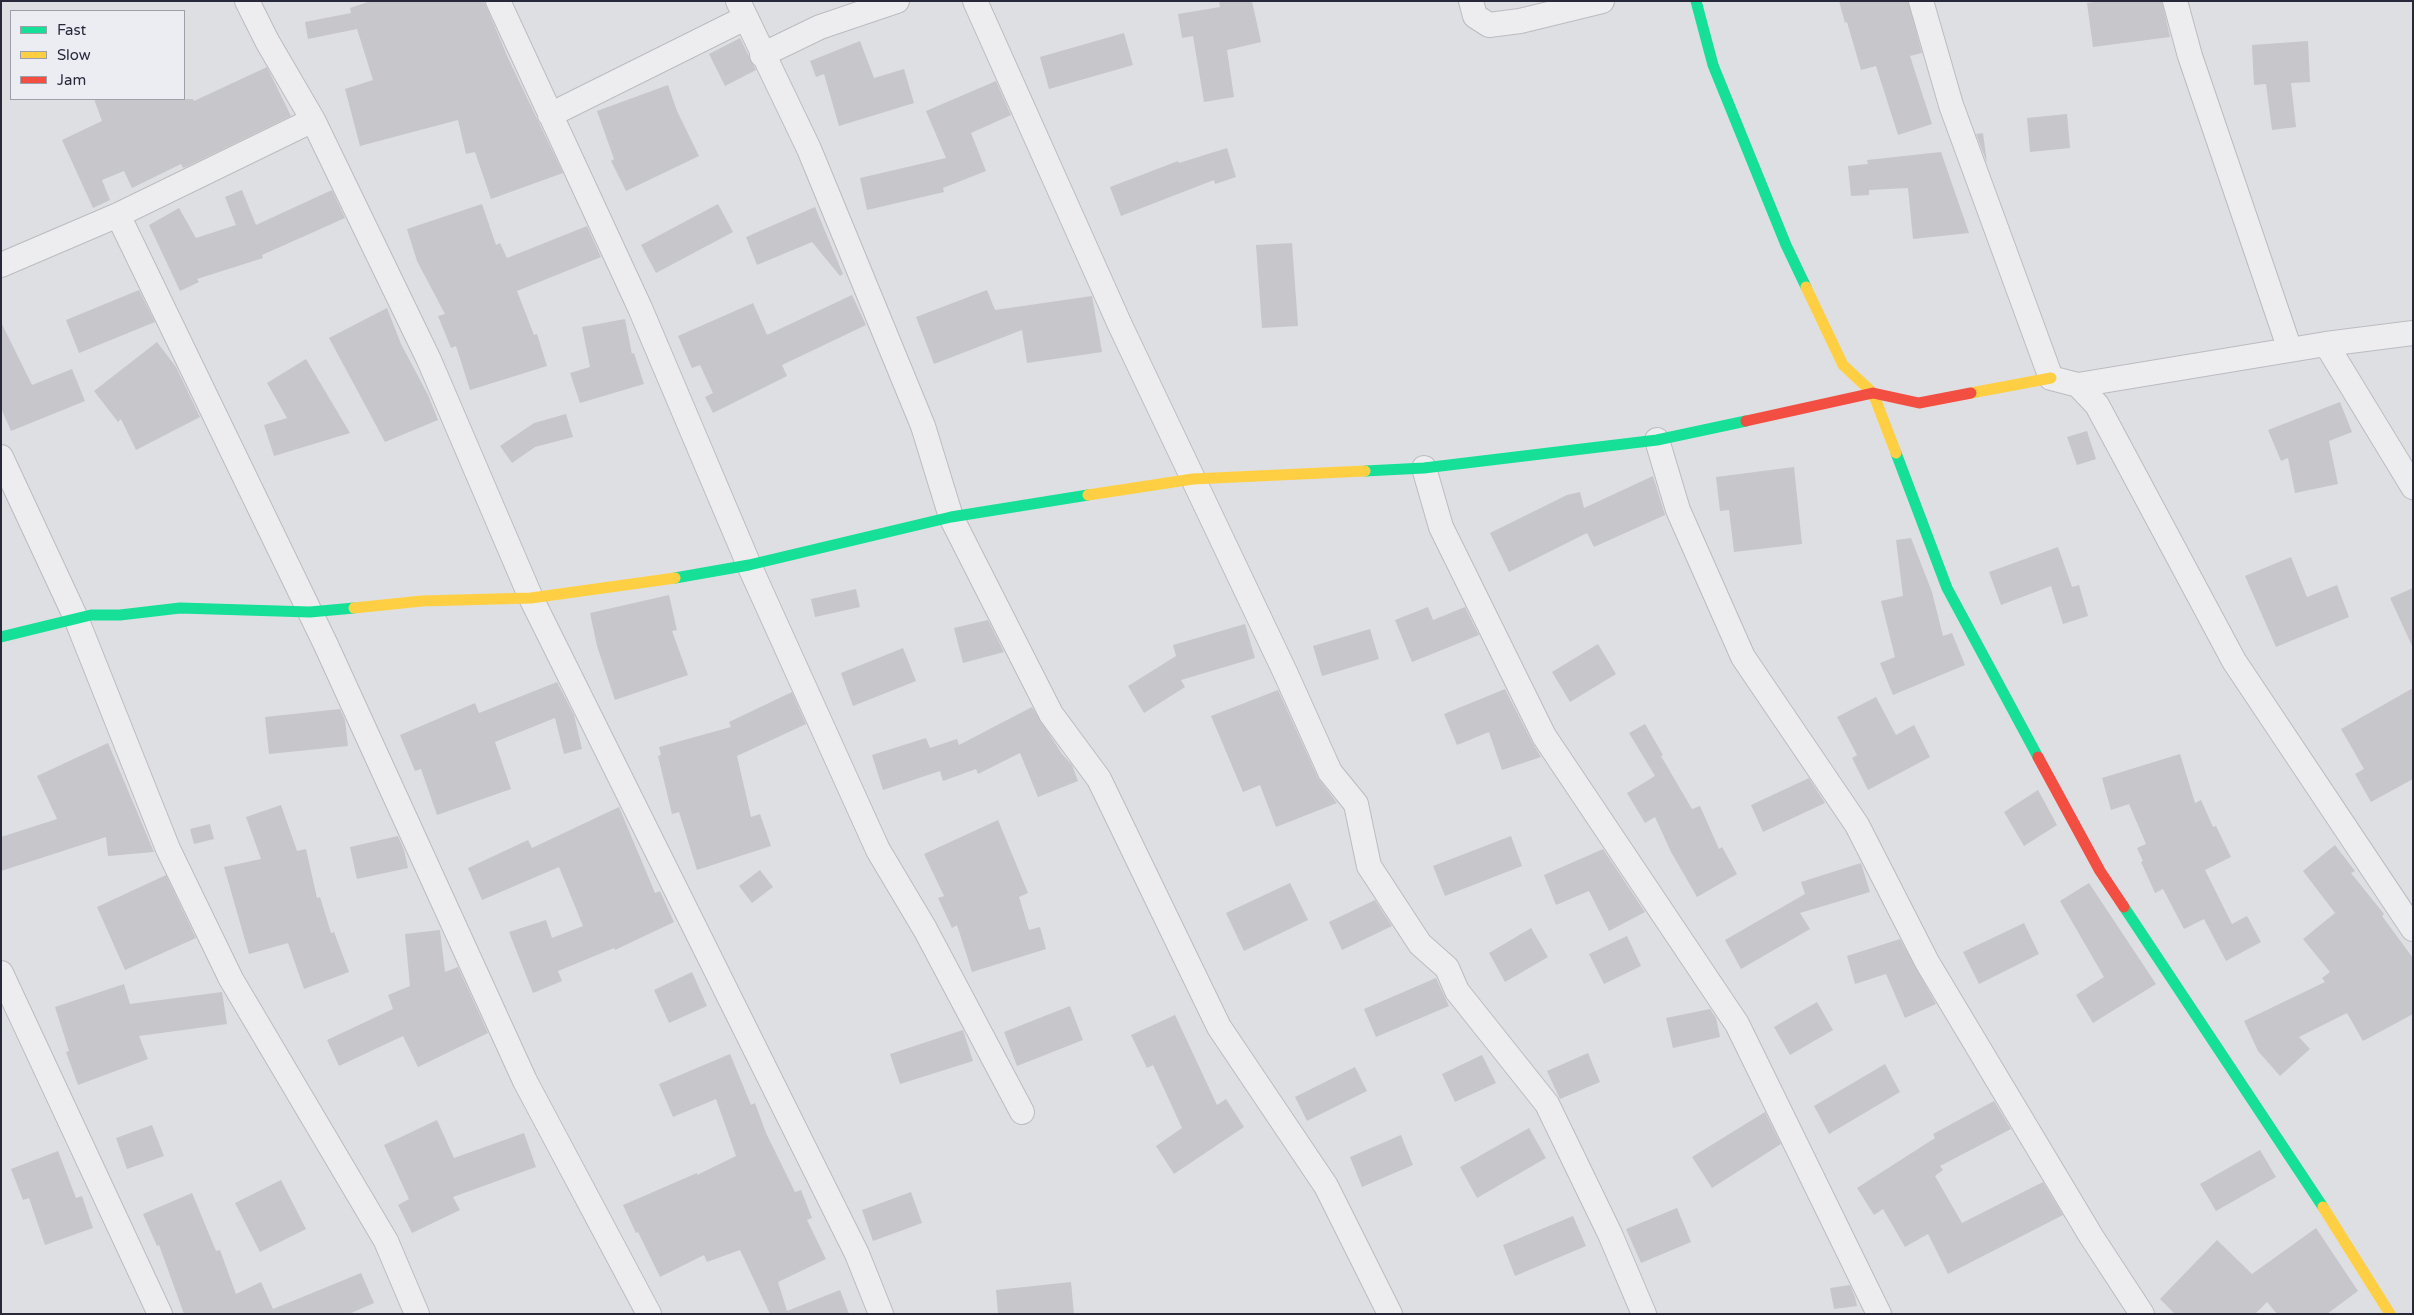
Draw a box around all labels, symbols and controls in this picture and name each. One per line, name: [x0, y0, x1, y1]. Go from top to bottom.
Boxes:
legend: [10, 10, 185, 100]
text: Fast: [57, 21, 86, 39]
text: Slow: [57, 46, 91, 64]
text: Jam: [57, 71, 86, 89]

